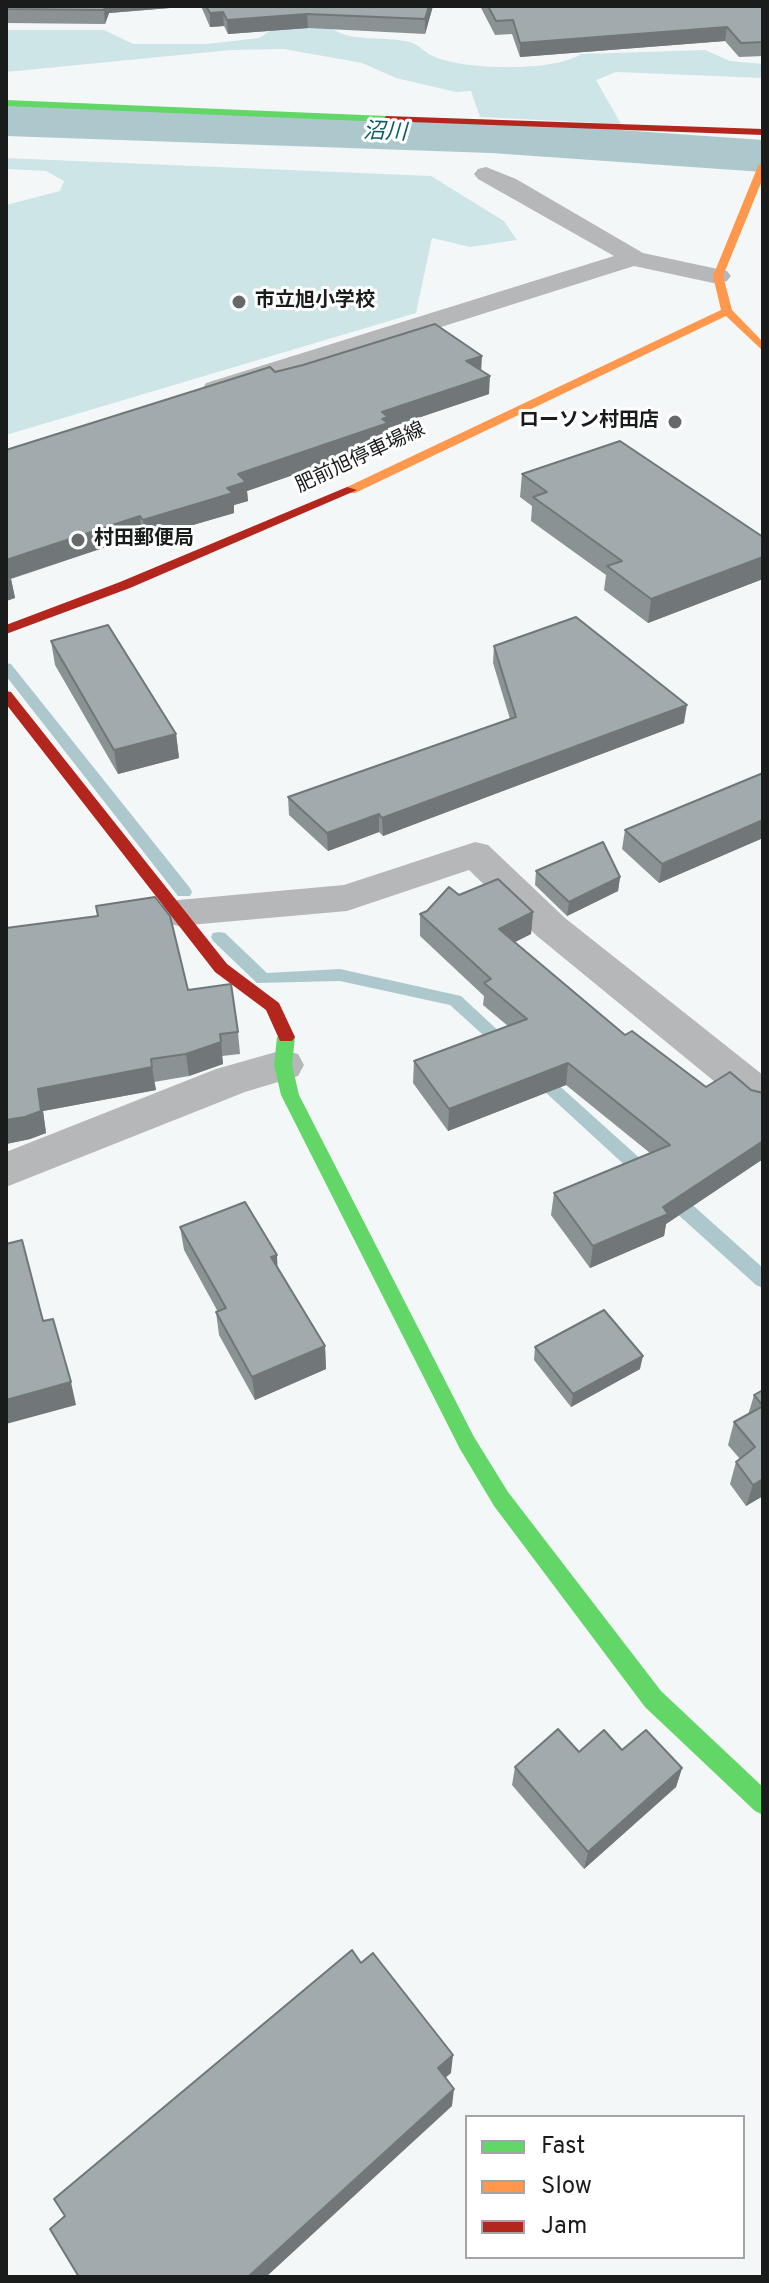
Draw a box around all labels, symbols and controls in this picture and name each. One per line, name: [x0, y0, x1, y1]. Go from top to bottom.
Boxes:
water label: 沼川: [363, 120, 407, 148]
place label: 市立旭小学校: [255, 290, 375, 314]
marker: 市立旭小学校: [230, 293, 248, 311]
place label: ローソン村田店: [519, 410, 659, 434]
marker: ローソン村田店: [666, 413, 684, 431]
street label: 肥前旭停車場線: [292, 419, 430, 499]
place label: 村田郵便局: [94, 528, 194, 552]
marker: 村田郵便局: [69, 531, 87, 549]
legend: [465, 2115, 745, 2259]
text: Fast: [541, 2132, 585, 2162]
text: Slow: [541, 2172, 592, 2202]
text: Jam: [541, 2212, 587, 2242]

